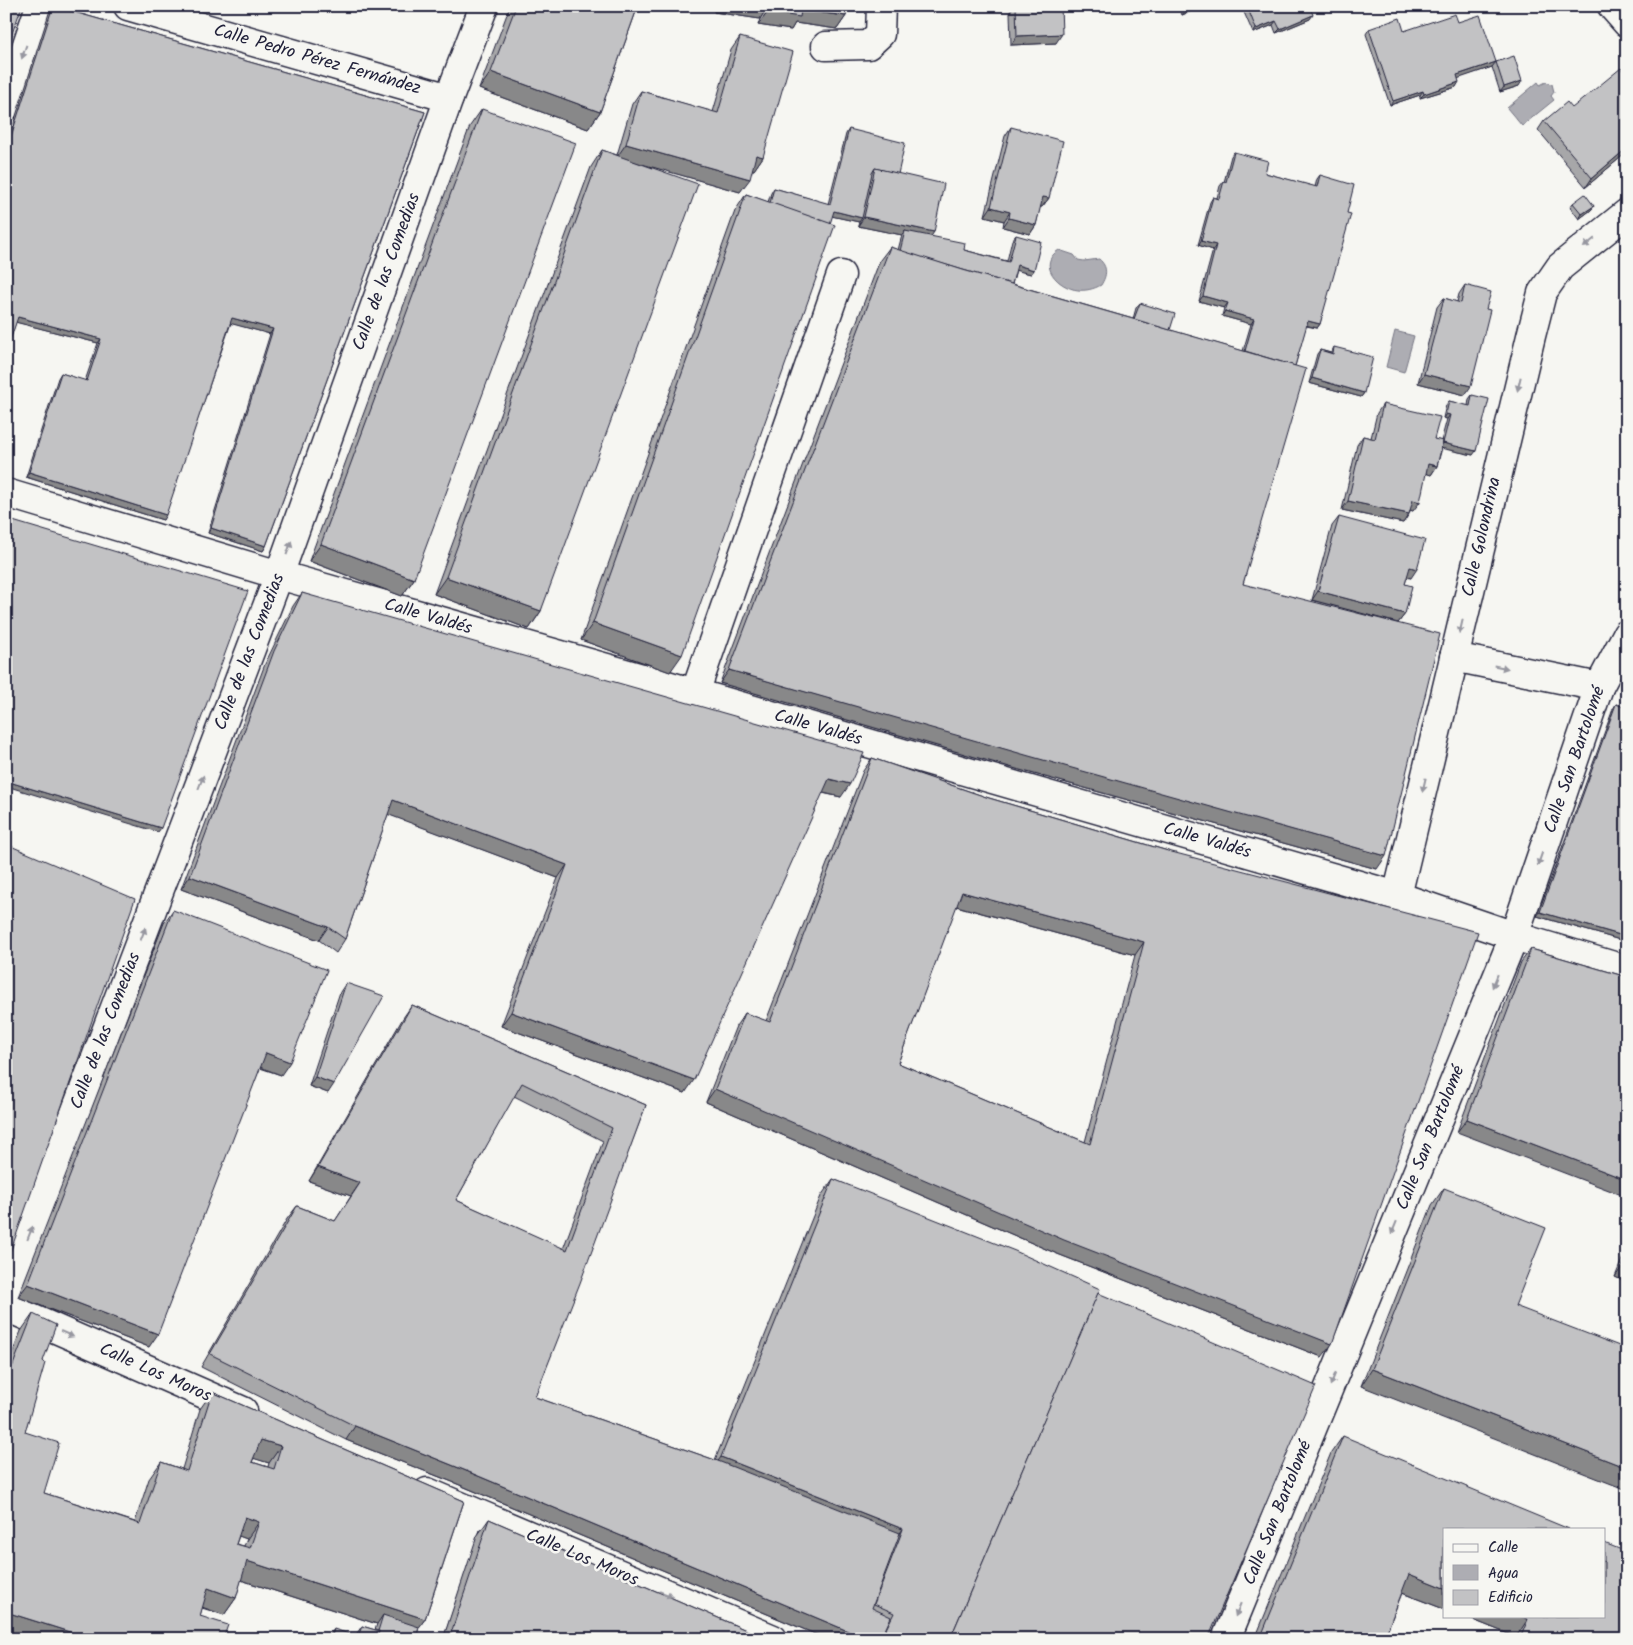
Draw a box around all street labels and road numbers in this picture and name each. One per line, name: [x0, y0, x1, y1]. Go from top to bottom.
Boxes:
street label: Calle Pedro Pérez Fernández: [210, 16, 424, 104]
street label: Calle de las Comedias: [345, 189, 429, 355]
street label: Calle Golondrina: [1454, 474, 1510, 600]
street label: Calle de las Comedias: [207, 569, 293, 735]
street label: Calle Valdés: [381, 591, 476, 643]
street label: Calle San Bartolomé: [1536, 681, 1614, 837]
street label: Calle Valdés: [771, 702, 866, 754]
street label: Calle Valdés: [1160, 815, 1255, 867]
street label: Calle de las Comedias: [63, 948, 149, 1114]
street label: Calle San Bartolomé: [1389, 1060, 1474, 1215]
street label: Calle Los Moros: [94, 1335, 216, 1411]
street label: Calle San Bartolomé: [1236, 1435, 1321, 1590]
street label: Calle Los Moros: [521, 1521, 643, 1595]

